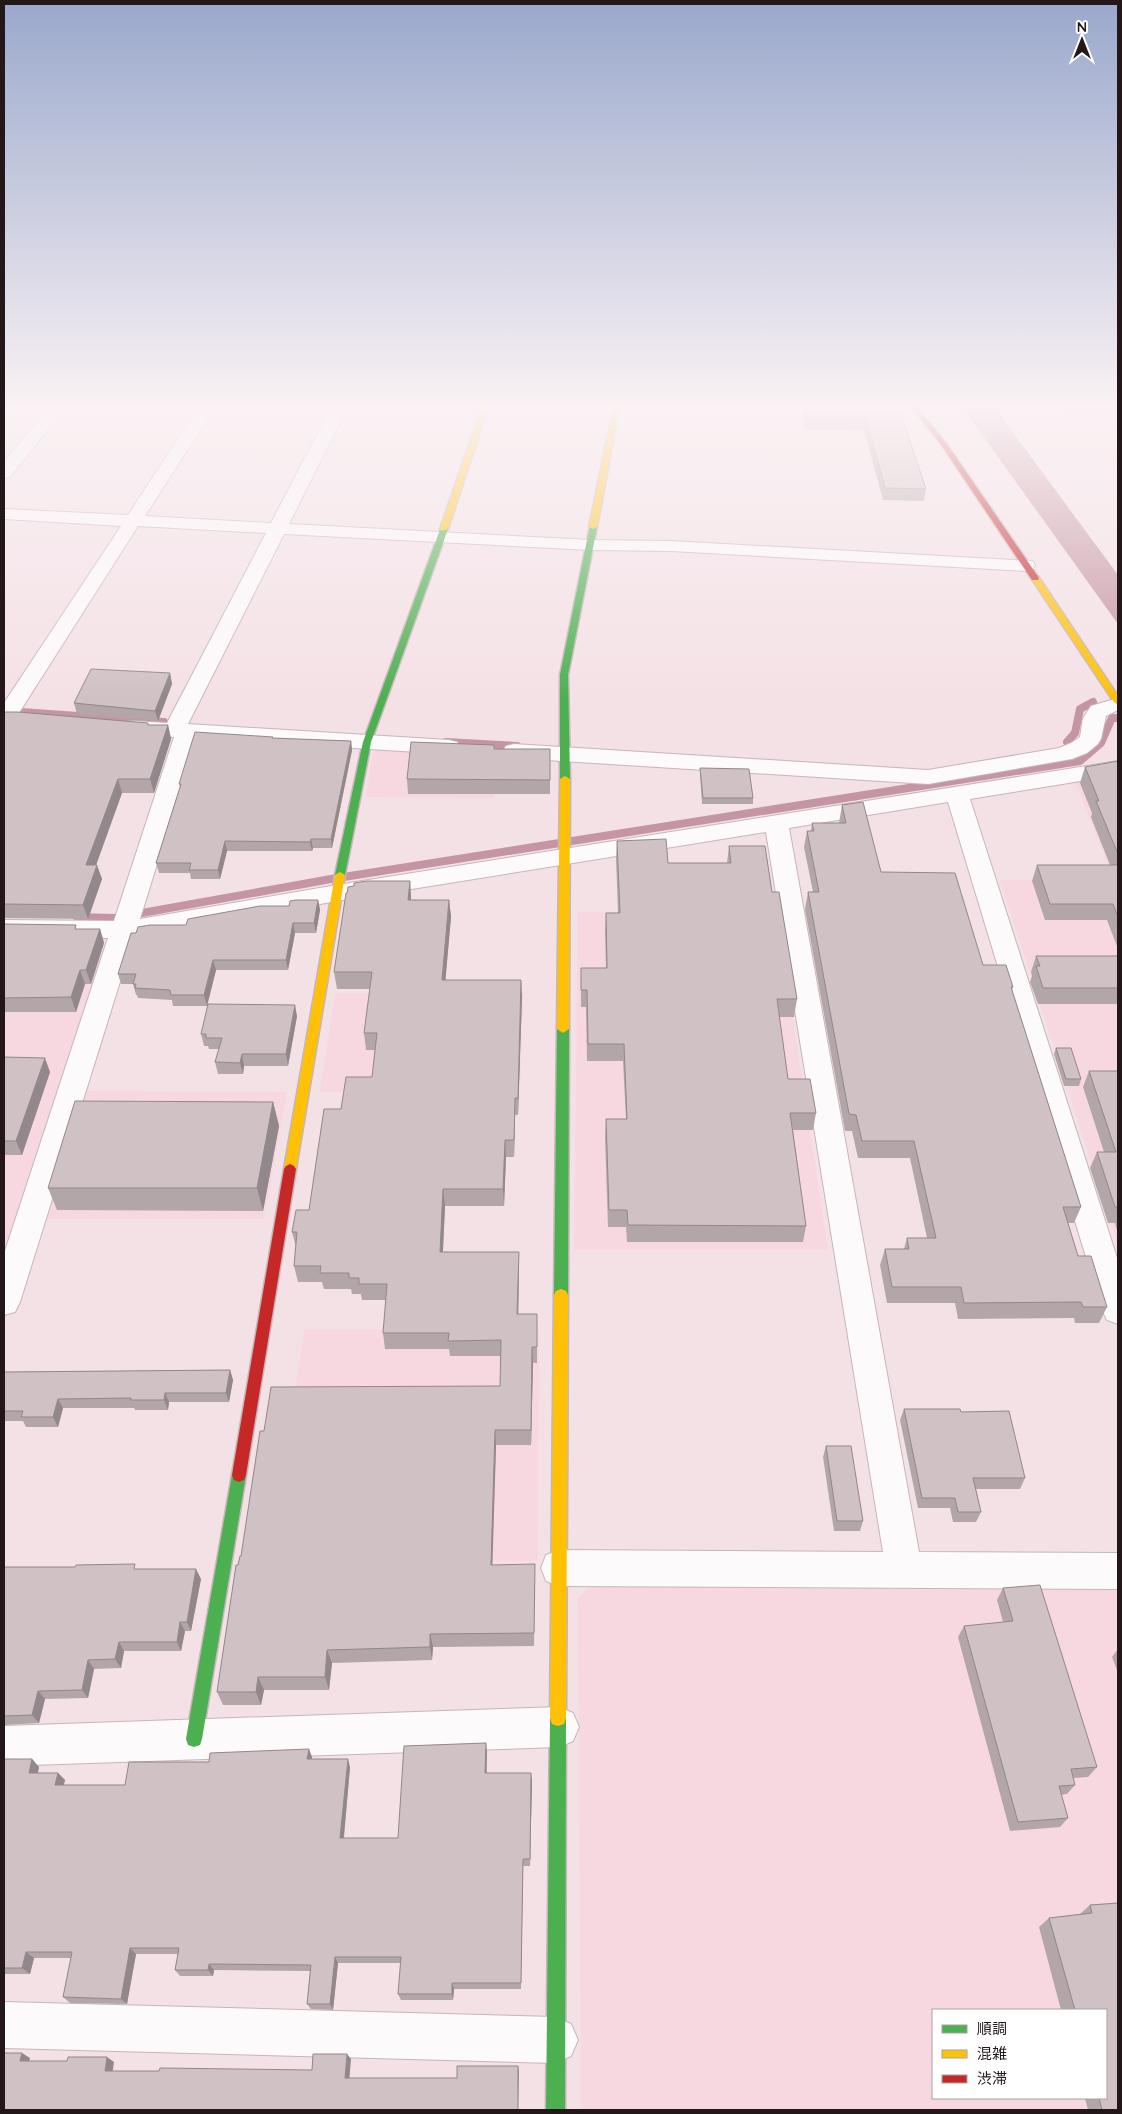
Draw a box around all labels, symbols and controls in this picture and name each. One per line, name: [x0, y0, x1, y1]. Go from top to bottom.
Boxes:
north arrow: [1057, 15, 1107, 65]
text: N: [1077, 18, 1087, 36]
legend: [932, 2009, 1107, 2099]
text: 順調: [977, 2019, 1007, 2038]
text: 混雑: [977, 2044, 1007, 2063]
text: 渋滞: [977, 2069, 1007, 2088]

